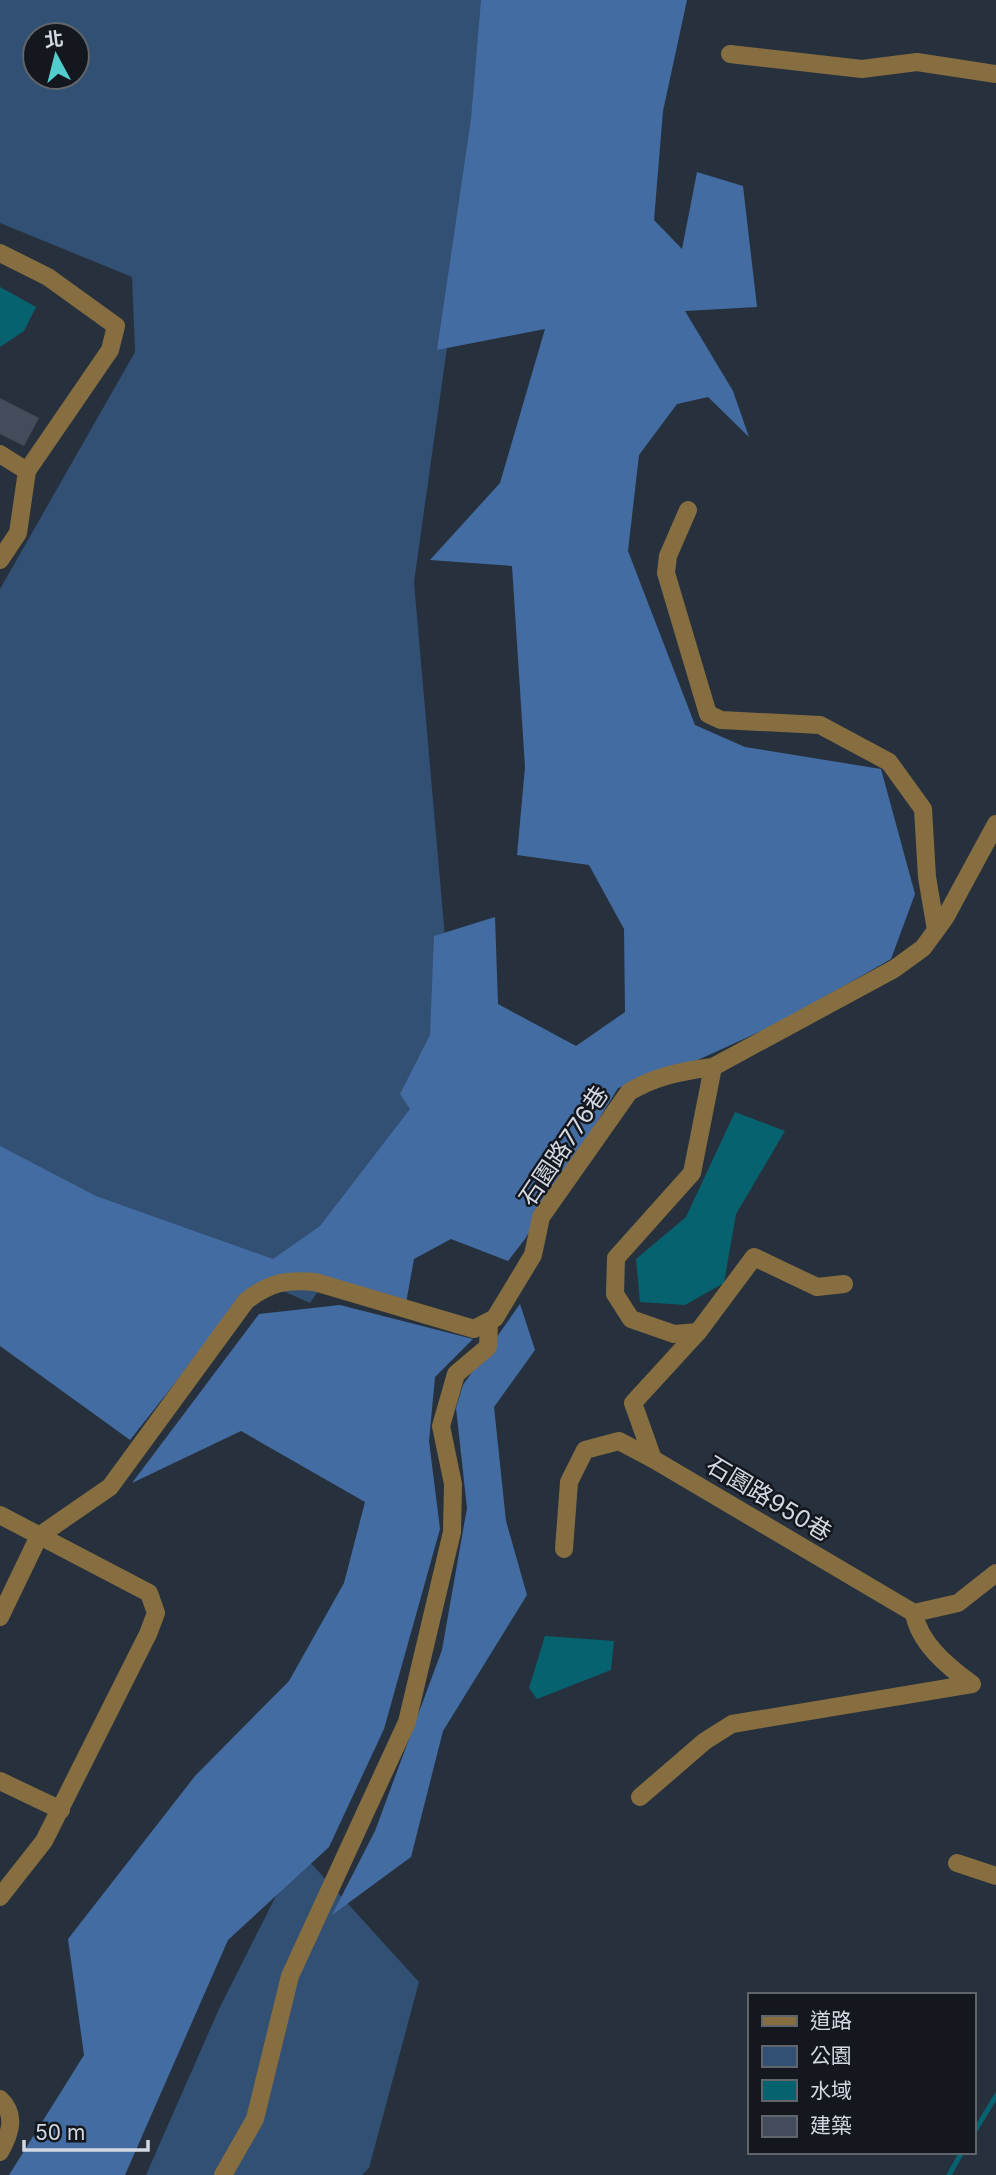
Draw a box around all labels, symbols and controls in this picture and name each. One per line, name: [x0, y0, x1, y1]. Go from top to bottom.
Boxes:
north arrow: [21, 21, 91, 91]
text: 北: [43, 27, 65, 52]
street label: 石園路776巷: [513, 1080, 614, 1211]
street label: 石園路950巷: [702, 1450, 837, 1547]
legend: [748, 1993, 975, 2154]
text: 道路: [810, 2008, 852, 2033]
text: 公園: [810, 2043, 852, 2068]
text: 水域: [810, 2078, 852, 2103]
scale bar: [24, 2108, 149, 2152]
text: 建築: [810, 2113, 852, 2138]
text: 50 m: [35, 2120, 85, 2145]

